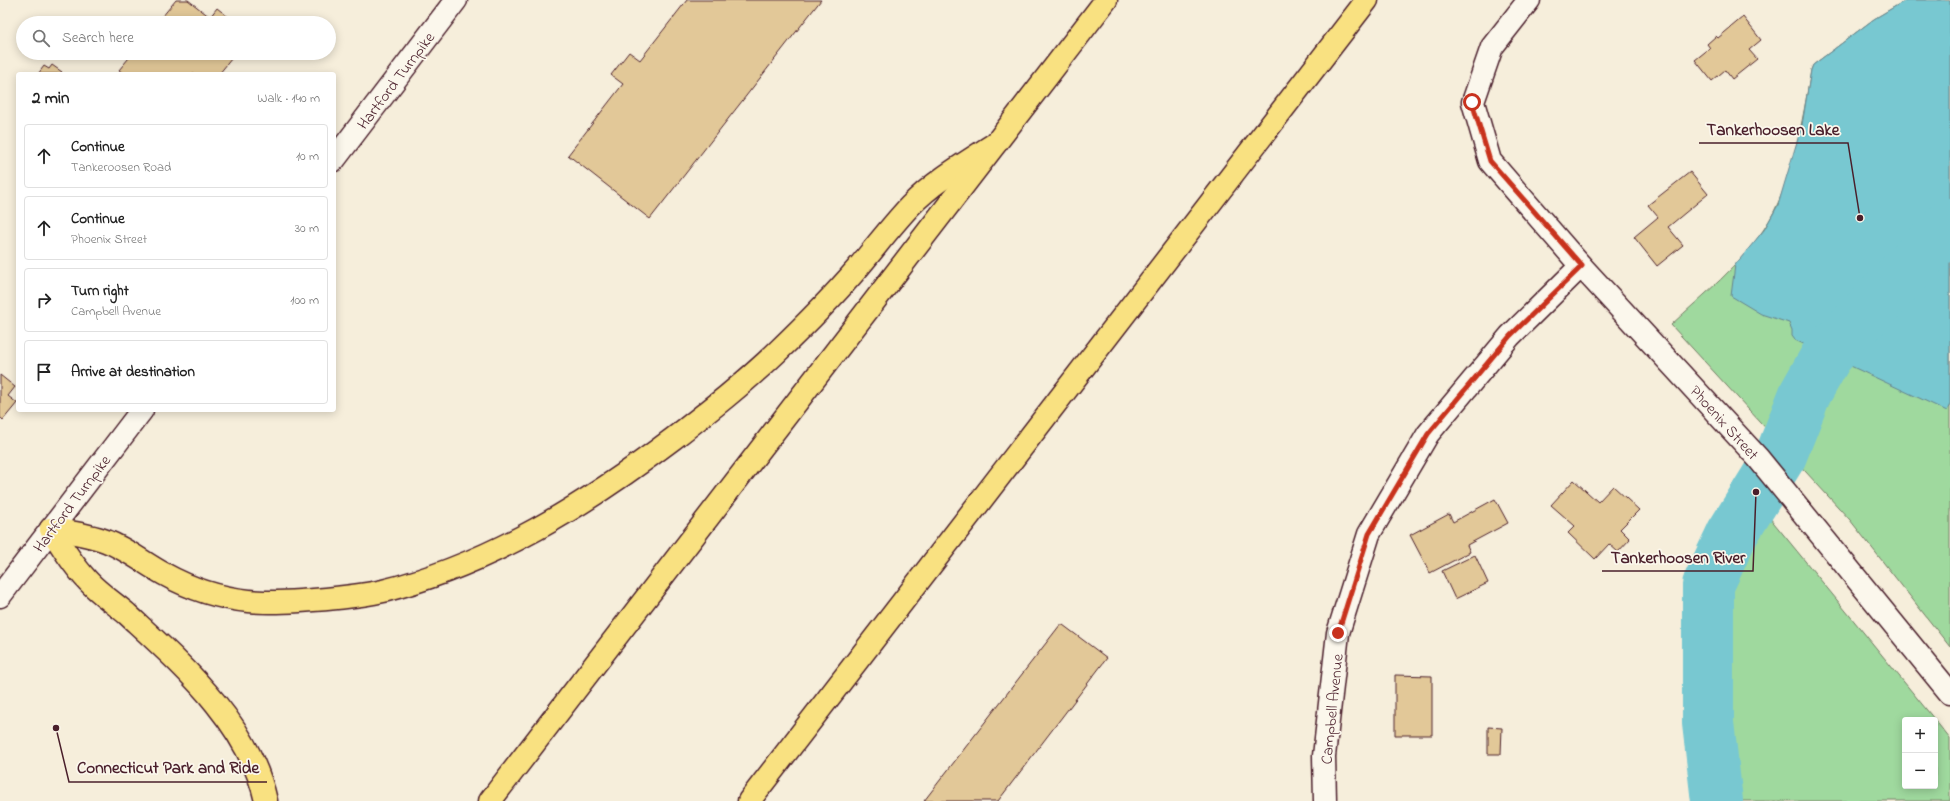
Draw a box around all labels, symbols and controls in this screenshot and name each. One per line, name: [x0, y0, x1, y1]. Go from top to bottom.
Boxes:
search box: [16, 16, 336, 60]
icon: search: [30, 27, 52, 49]
text: Search here: [62, 27, 134, 49]
street label: Hartford Turnpike: [352, 27, 442, 135]
text: 2 min: [32, 86, 69, 111]
text: Walk · 140 m: [257, 89, 320, 108]
route start: [1463, 93, 1481, 111]
callout: Tankerhoosen Lake: [1699, 114, 1848, 143]
text: Tankerhoosen Lake: [1707, 118, 1841, 143]
text: Continue: [71, 136, 125, 158]
icon: ahead: [33, 145, 55, 167]
text: 10 m: [296, 147, 319, 166]
text: Tankeroosen Road: [71, 158, 171, 177]
text: Continue: [71, 208, 125, 230]
icon: ahead: [33, 217, 55, 239]
text: 30 m: [295, 219, 319, 238]
text: Phoenix Street: [71, 230, 147, 249]
text: Turn right: [71, 280, 129, 302]
icon: right: [33, 289, 55, 311]
text: 100 m: [290, 291, 319, 310]
text: Campbell Avenue: [71, 302, 161, 321]
icon: arrive: [33, 361, 55, 383]
text: Arrive at destination: [71, 361, 195, 383]
street label: Phoenix Street: [1683, 381, 1764, 467]
street label: Hartford Turnpike: [28, 450, 118, 558]
callout: Tankerhoosen River: [1602, 542, 1753, 571]
text: Tankerhoosen River: [1611, 546, 1746, 571]
route end: [1329, 624, 1347, 642]
street label: Campbell Avenue: [1315, 652, 1351, 766]
map controls: [1902, 717, 1938, 789]
button: +: [1902, 717, 1938, 753]
callout: Connecticut Park and Ride: [69, 753, 267, 782]
button: −: [1902, 753, 1938, 789]
text: Connecticut Park and Ride: [77, 756, 260, 781]

